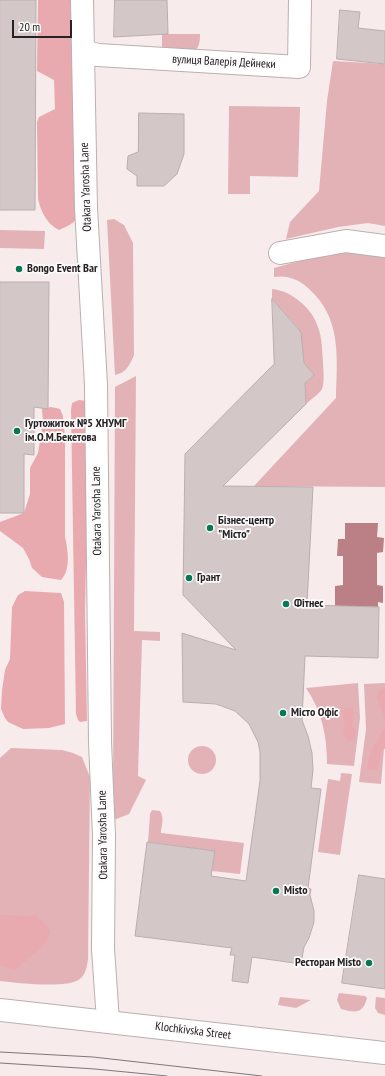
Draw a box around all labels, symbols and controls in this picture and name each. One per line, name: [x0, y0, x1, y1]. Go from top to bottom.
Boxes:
scale bar: [14, 12, 74, 38]
text: 20 m: [19, 19, 40, 34]
street label: вулиця Валерія Дейнеки: [172, 52, 276, 72]
street label: Otakara Yarosha Lane: [77, 142, 95, 232]
place label: Bongo Event Bar: [27, 262, 97, 276]
marker: Bongo Event Bar: [14, 264, 24, 274]
place label: Гуртожиток №5 ХНУМГ ім.О.М.Бекетова: [25, 417, 126, 445]
marker: Гуртожиток №5 ХНУМГ ім.О.М.Бекетова: [12, 426, 22, 436]
street label: Otakara Yarosha Lane: [89, 466, 105, 556]
place label: Бізнес-центр "Місто": [218, 514, 274, 542]
marker: Бізнес-центр "Місто": [205, 523, 215, 533]
place label: Грант: [197, 571, 220, 585]
marker: Грант: [184, 573, 194, 583]
place label: Фітнес: [294, 597, 324, 611]
marker: Фітнес: [281, 599, 291, 609]
place label: Місто Офіс: [291, 706, 338, 720]
marker: Місто Офіс: [278, 708, 288, 718]
street label: Otakara Yarosha Lane: [95, 790, 111, 880]
place label: Misto: [284, 884, 308, 898]
marker: Misto: [271, 886, 281, 896]
place label: Ресторан Misto: [295, 956, 361, 970]
marker: Ресторан Misto: [364, 958, 374, 968]
street label: Klochkivska Street: [154, 1019, 232, 1043]

